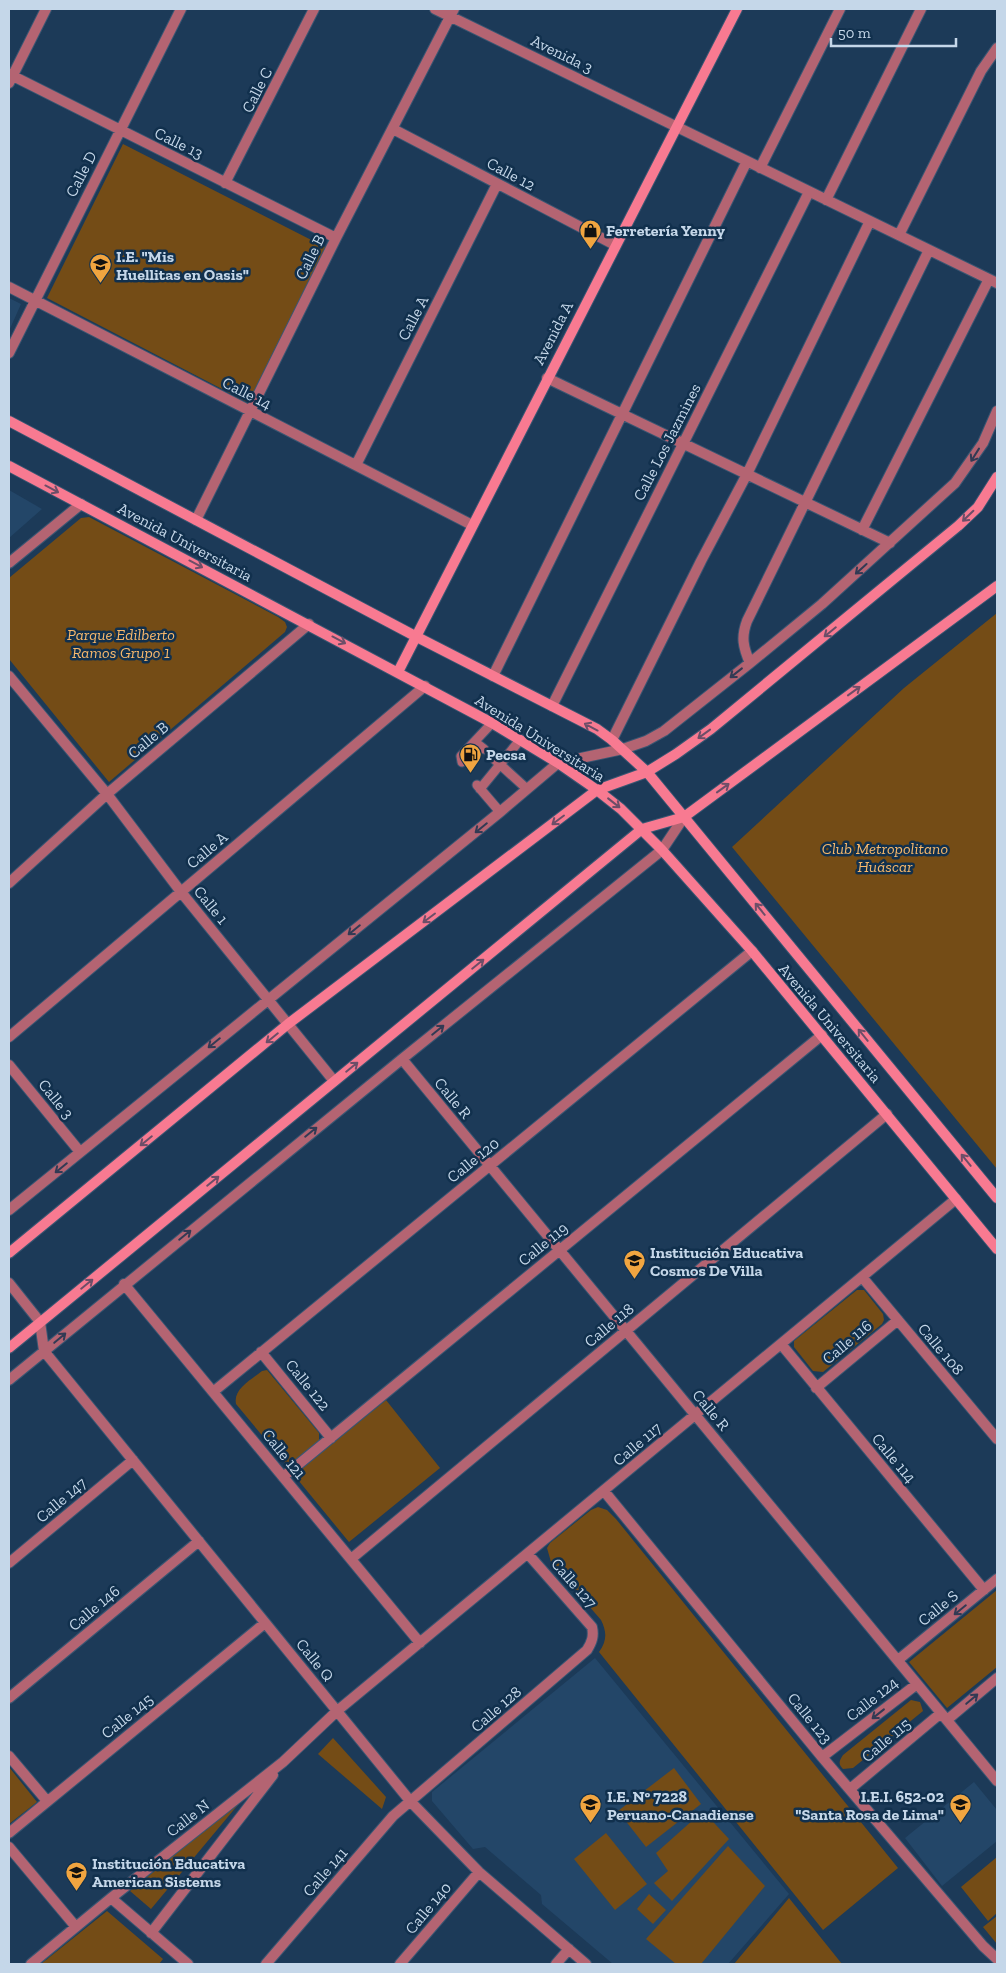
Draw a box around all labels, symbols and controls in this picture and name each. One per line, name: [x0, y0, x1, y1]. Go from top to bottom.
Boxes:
scale bar: [831, 15, 956, 47]
text: 50 m: [838, 24, 871, 42]
street label: Avenida 3: [528, 31, 596, 77]
street label: Calle C: [238, 64, 276, 116]
street label: Calle 13: [152, 123, 207, 163]
street label: Calle D: [61, 148, 101, 200]
street label: Calle 12: [484, 153, 538, 195]
shop icon: Ferretería Yenny: [578, 218, 602, 249]
place label: Ferretería Yenny: [606, 221, 725, 240]
street label: Calle B: [291, 231, 329, 282]
place label: I.E. "Mis Huellitas en Oasis": [116, 247, 249, 284]
school or university icon: I.E. "Mis Huellitas en Oasis": [88, 253, 112, 284]
street label: Calle A: [394, 292, 433, 344]
street label: Avenida A: [529, 298, 577, 368]
street label: Calle 14: [219, 373, 275, 414]
street label: Calle Los Jazmines: [629, 380, 705, 504]
one-way arrow: [970, 447, 980, 461]
one-way arrow: [44, 484, 59, 494]
street label: Avenida Universitaria: [115, 499, 256, 586]
one-way arrow: [962, 510, 975, 522]
one-way arrow: [188, 560, 202, 570]
one-way arrow: [854, 563, 867, 575]
park label: Parque Edilberto Ramos Grupo 1: [67, 625, 175, 662]
one-way arrow: [824, 626, 837, 637]
one-way arrow: [331, 636, 346, 646]
one-way arrow: [730, 668, 743, 679]
one-way arrow: [847, 686, 861, 696]
street label: Avenida Universitaria: [472, 690, 609, 786]
street label: Calle B: [124, 717, 173, 763]
one-way arrow: [584, 722, 599, 732]
one-way arrow: [697, 729, 711, 739]
fuel station icon: Pecsa: [458, 742, 482, 773]
place label: Pecsa: [486, 745, 526, 764]
one-way arrow: [716, 782, 730, 793]
one-way arrow: [607, 798, 620, 809]
one-way arrow: [552, 814, 565, 825]
one-way arrow: [475, 822, 488, 833]
street label: Calle A: [183, 827, 232, 873]
park label: Club Metropolitano Huáscar: [822, 839, 948, 876]
street label: Calle 1: [190, 882, 232, 928]
one-way arrow: [755, 903, 766, 916]
one-way arrow: [422, 913, 436, 923]
one-way arrow: [348, 924, 361, 935]
one-way arrow: [471, 958, 484, 969]
street label: Avenida Universitaria: [775, 960, 886, 1087]
one-way arrow: [431, 1025, 445, 1035]
one-way arrow: [858, 1029, 869, 1042]
one-way arrow: [266, 1032, 279, 1043]
one-way arrow: [208, 1037, 221, 1048]
one-way arrow: [345, 1061, 358, 1072]
street label: Calle R: [430, 1074, 476, 1122]
street label: Calle 3: [34, 1075, 78, 1123]
one-way arrow: [305, 1127, 318, 1138]
street label: Calle 120: [443, 1133, 503, 1187]
one-way arrow: [140, 1135, 153, 1146]
one-way arrow: [961, 1154, 972, 1167]
one-way arrow: [55, 1162, 68, 1173]
one-way arrow: [206, 1175, 219, 1186]
street label: Calle 119: [514, 1218, 572, 1270]
one-way arrow: [178, 1229, 191, 1240]
place label: Institución Educativa Cosmos De Villa: [650, 1243, 803, 1280]
school or university icon: Institución Educativa Cosmos De Villa: [622, 1249, 646, 1280]
one-way arrow: [80, 1278, 93, 1289]
street label: Calle 118: [580, 1299, 638, 1351]
street label: Calle 116: [818, 1316, 876, 1368]
street label: Calle 108: [914, 1319, 968, 1379]
one-way arrow: [53, 1332, 66, 1343]
street label: Calle 122: [282, 1356, 334, 1414]
street label: Calle R: [688, 1386, 734, 1434]
street label: Calle 117: [609, 1418, 665, 1470]
street label: Calle 121: [258, 1425, 310, 1483]
street label: Calle 114: [868, 1429, 920, 1487]
street label: Calle 147: [32, 1473, 90, 1526]
street label: Calle 127: [547, 1554, 601, 1612]
street label: Calle 146: [65, 1581, 123, 1635]
street label: Calle S: [914, 1586, 962, 1630]
one-way arrow: [953, 1604, 966, 1615]
street label: Calle Q: [292, 1635, 338, 1685]
street label: Calle 124: [842, 1673, 902, 1725]
street label: Calle 128: [467, 1682, 525, 1736]
street label: Calle 123: [784, 1689, 836, 1747]
street label: Calle 145: [97, 1690, 157, 1742]
one-way arrow: [965, 1693, 978, 1704]
one-way arrow: [872, 1708, 885, 1719]
street label: Calle 115: [858, 1714, 914, 1766]
place label: I.E. N° 7228 Peruano-Canadiense: [607, 1787, 754, 1824]
place label: I.E.I. 652-02 "Santa Rosa de Lima": [795, 1787, 944, 1824]
school or university icon: I.E. N° 7228 Peruano-Canadiense: [579, 1793, 603, 1824]
school or university icon: I.E.I. 652-02 "Santa Rosa de Lima": [948, 1793, 972, 1824]
street label: Calle N: [163, 1795, 214, 1841]
street label: Calle 141: [299, 1844, 351, 1900]
place label: Institución Educativa American Sistems: [92, 1854, 245, 1891]
school or university icon: Institución Educativa American Sistems: [64, 1860, 88, 1891]
street label: Calle 140: [401, 1878, 455, 1938]

